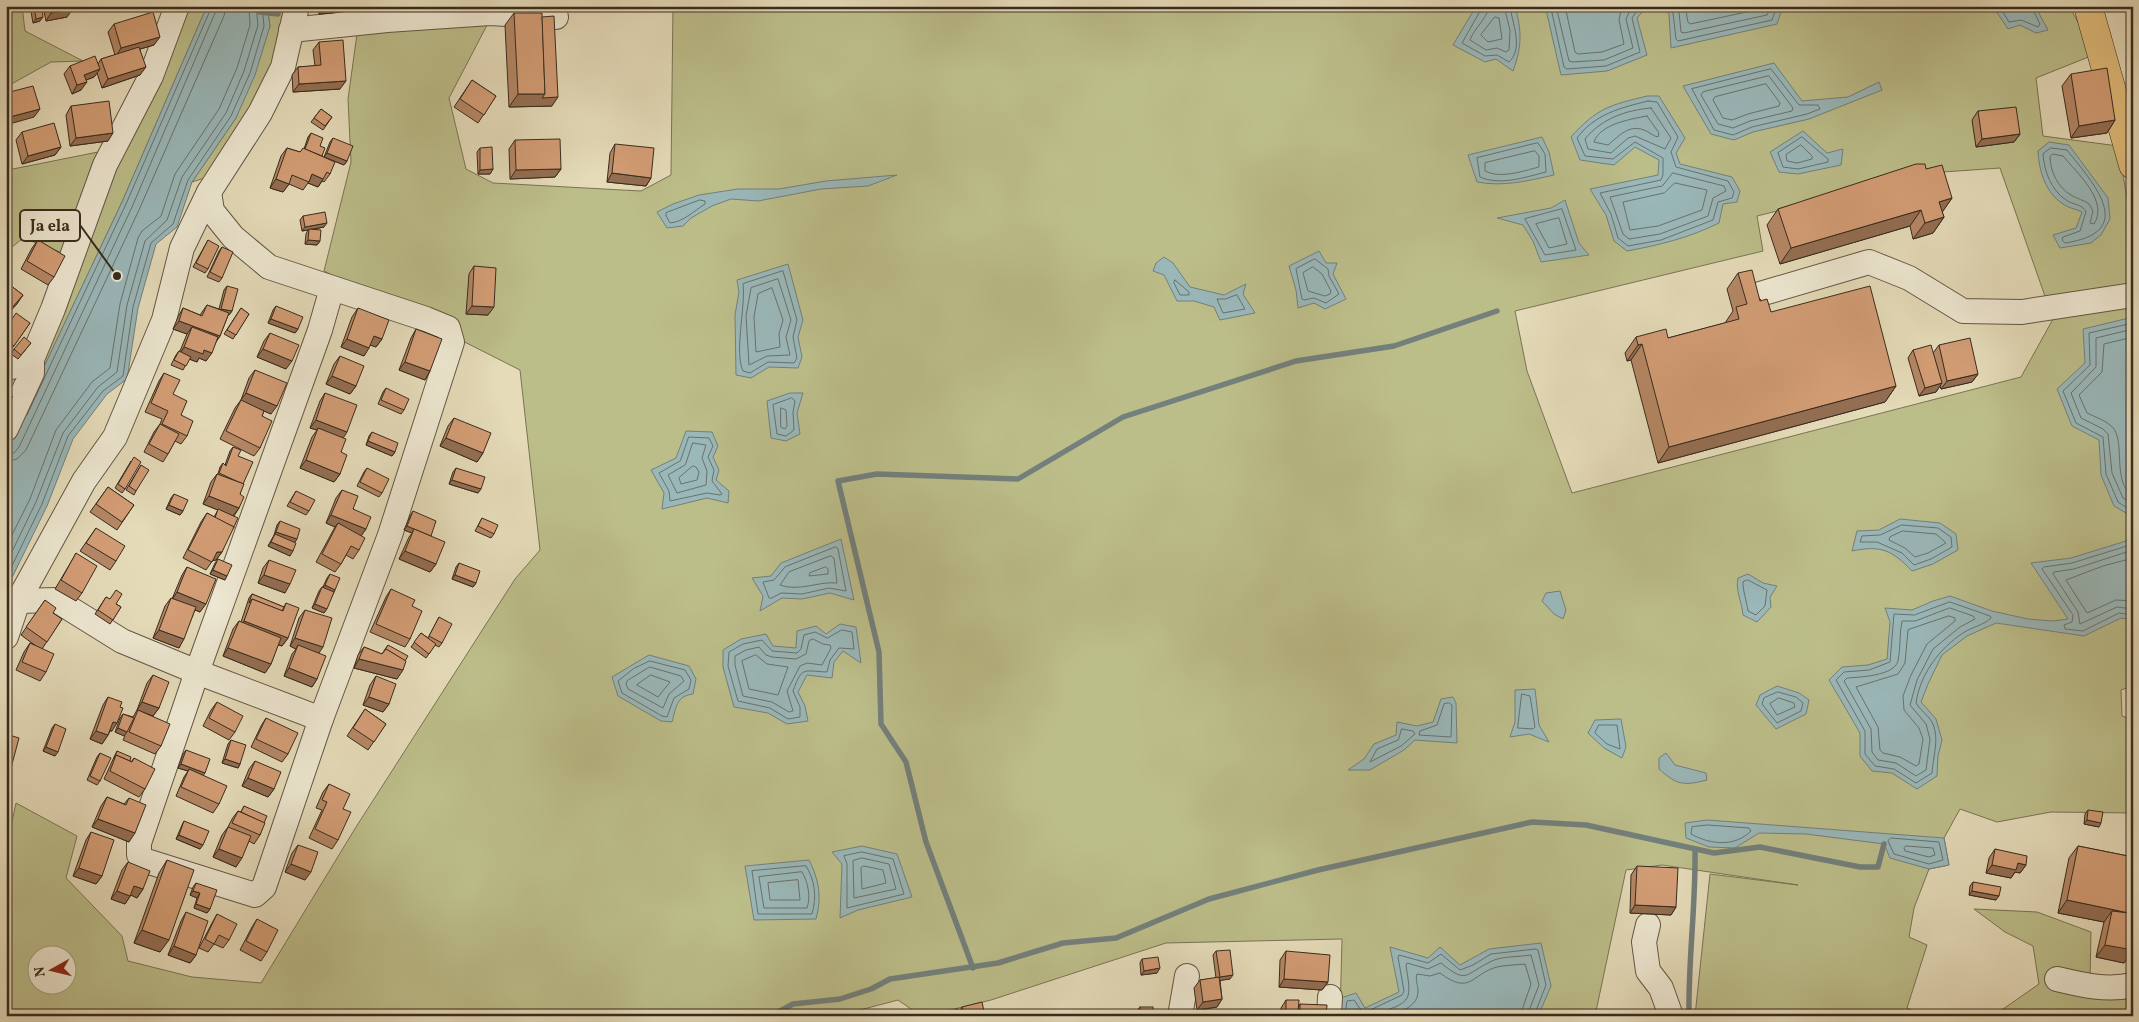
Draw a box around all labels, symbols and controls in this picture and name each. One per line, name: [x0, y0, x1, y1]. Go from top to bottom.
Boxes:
callout: Ja ela: [20, 210, 80, 241]
text: Ja ela: [29, 216, 70, 238]
north arrow: [28, 944, 78, 994]
text: N: [30, 965, 51, 978]

